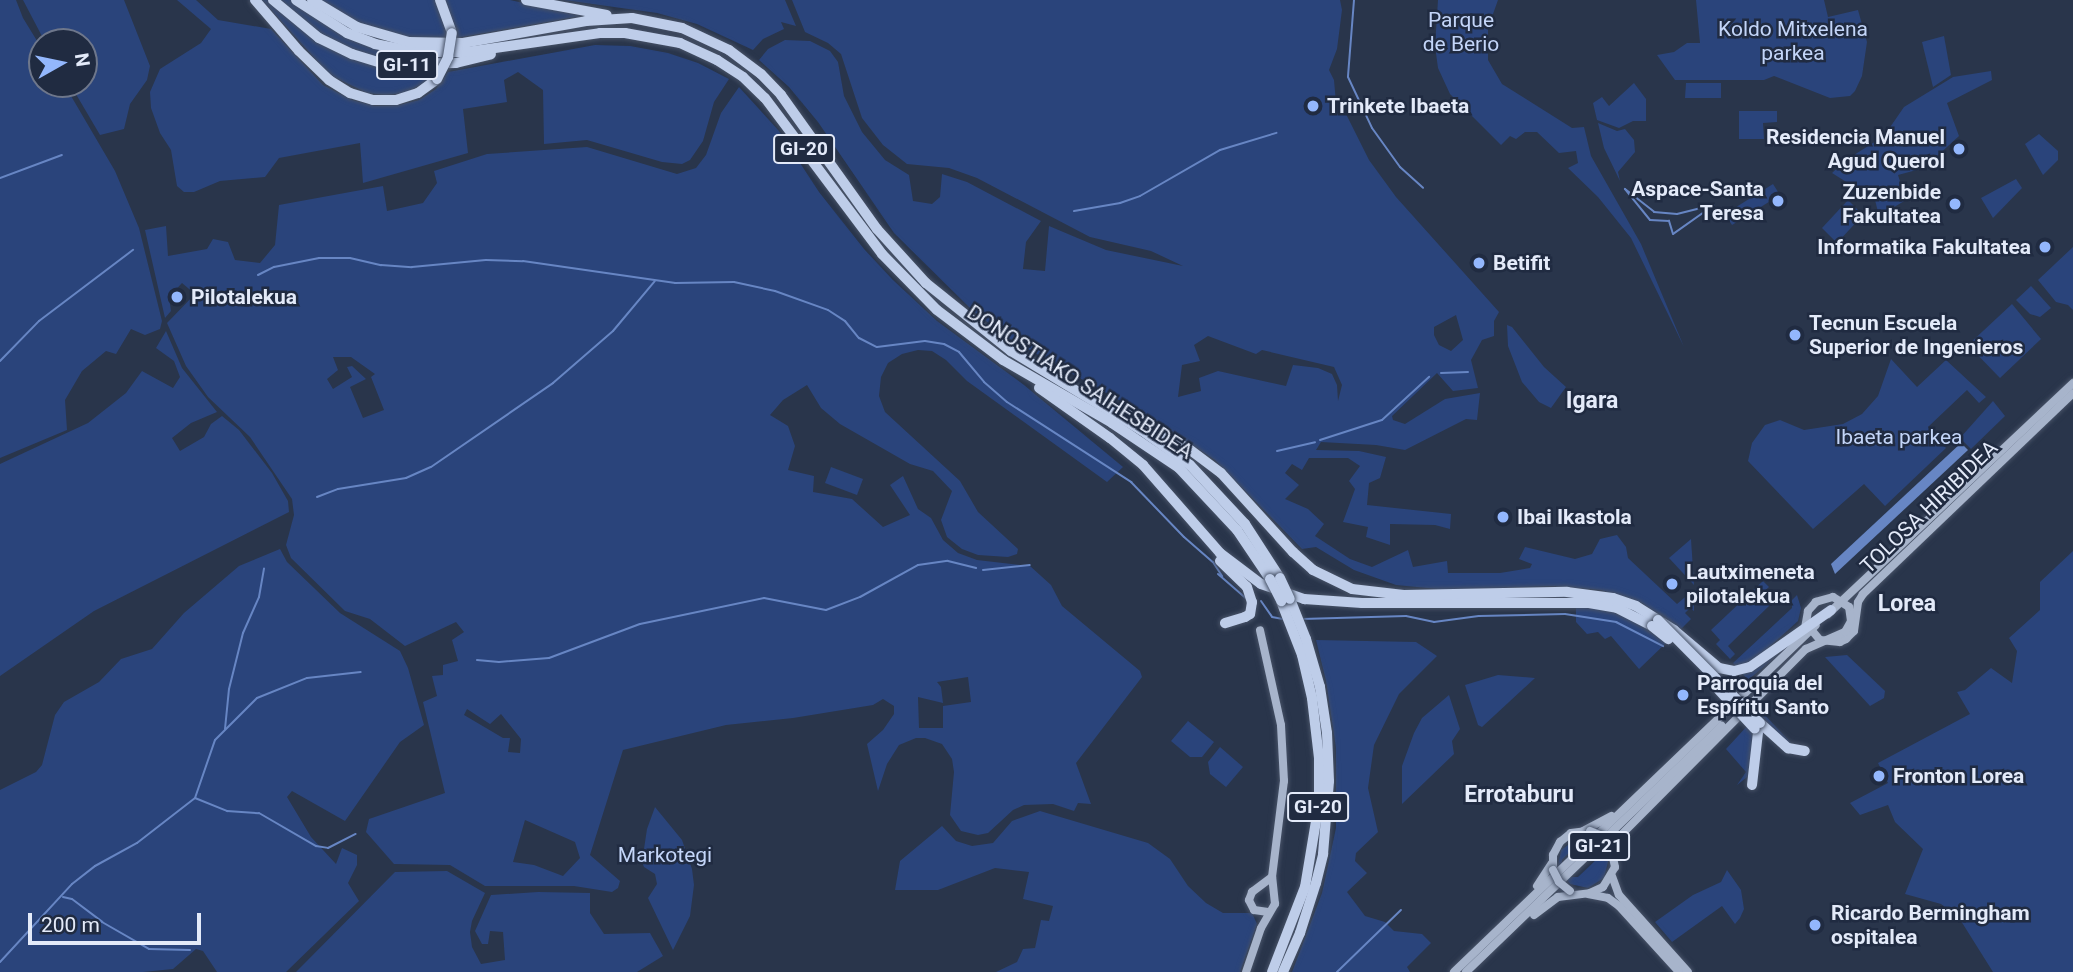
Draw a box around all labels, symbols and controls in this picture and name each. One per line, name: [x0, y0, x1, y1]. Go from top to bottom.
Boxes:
park label: Parque de Berio: [1423, 7, 1499, 57]
park label: Koldo Mitxelena parkea: [1718, 16, 1868, 66]
north arrow: [28, 28, 98, 98]
road number: GI-11: [376, 50, 438, 80]
text: N: [70, 52, 95, 68]
place label: Trinkete Ibaeta: [1327, 93, 1469, 119]
marker: Trinkete Ibaeta: [1305, 98, 1321, 114]
place label: Residencia Manuel Agud Querol: [1766, 124, 1945, 174]
road number: GI-20: [772, 134, 836, 164]
marker: Residencia Manuel Agud Querol: [1951, 141, 1967, 157]
place label: Aspace-Santa Teresa: [1631, 176, 1764, 226]
place label: Zuzenbide Fakultatea: [1842, 179, 1941, 229]
marker: Aspace-Santa Teresa: [1770, 193, 1786, 209]
marker: Zuzenbide Fakultatea: [1947, 196, 1963, 212]
place label: Informatika Fakultatea: [1817, 234, 2031, 260]
marker: Informatika Fakultatea: [2037, 239, 2053, 255]
place label: Betifit: [1493, 250, 1550, 276]
marker: Betifit: [1471, 255, 1487, 271]
place label: Pilotalekua: [191, 284, 297, 310]
marker: Pilotalekua: [169, 289, 185, 305]
street label: DONOSTIAKO SAIHESBIDEA: [962, 299, 1198, 465]
place label: Tecnun Escuela Superior de Ingenieros: [1809, 310, 2023, 360]
marker: Tecnun Escuela Superior de Ingenieros: [1787, 327, 1803, 343]
district label: Igara: [1566, 387, 1618, 415]
park label: Ibaeta parkea: [1836, 424, 1962, 450]
street label: TOLOSA HIRIBIDEA: [1855, 435, 2003, 579]
place label: Ibai Ikastola: [1517, 504, 1632, 530]
marker: Ibai Ikastola: [1495, 509, 1511, 525]
place label: Lautximeneta pilotalekua: [1686, 559, 1815, 609]
marker: Lautximeneta pilotalekua: [1664, 576, 1680, 592]
district label: Lorea: [1878, 590, 1936, 618]
place label: Parroquia del Espíritu Santo: [1697, 670, 1829, 720]
marker: Parroquia del Espíritu Santo: [1675, 687, 1691, 703]
place label: Fronton Lorea: [1893, 763, 2024, 789]
marker: Fronton Lorea: [1871, 768, 1887, 784]
district label: Errotaburu: [1464, 781, 1574, 809]
road number: GI-20: [1286, 792, 1350, 822]
road number: GI-21: [1568, 831, 1630, 862]
park label: Markotegi: [618, 842, 712, 868]
scale bar: [32, 898, 205, 942]
place label: Ricardo Bermingham ospitalea: [1831, 900, 2030, 950]
text: 200 m: [41, 913, 100, 937]
marker: Ricardo Bermingham ospitalea: [1805, 915, 1825, 935]

